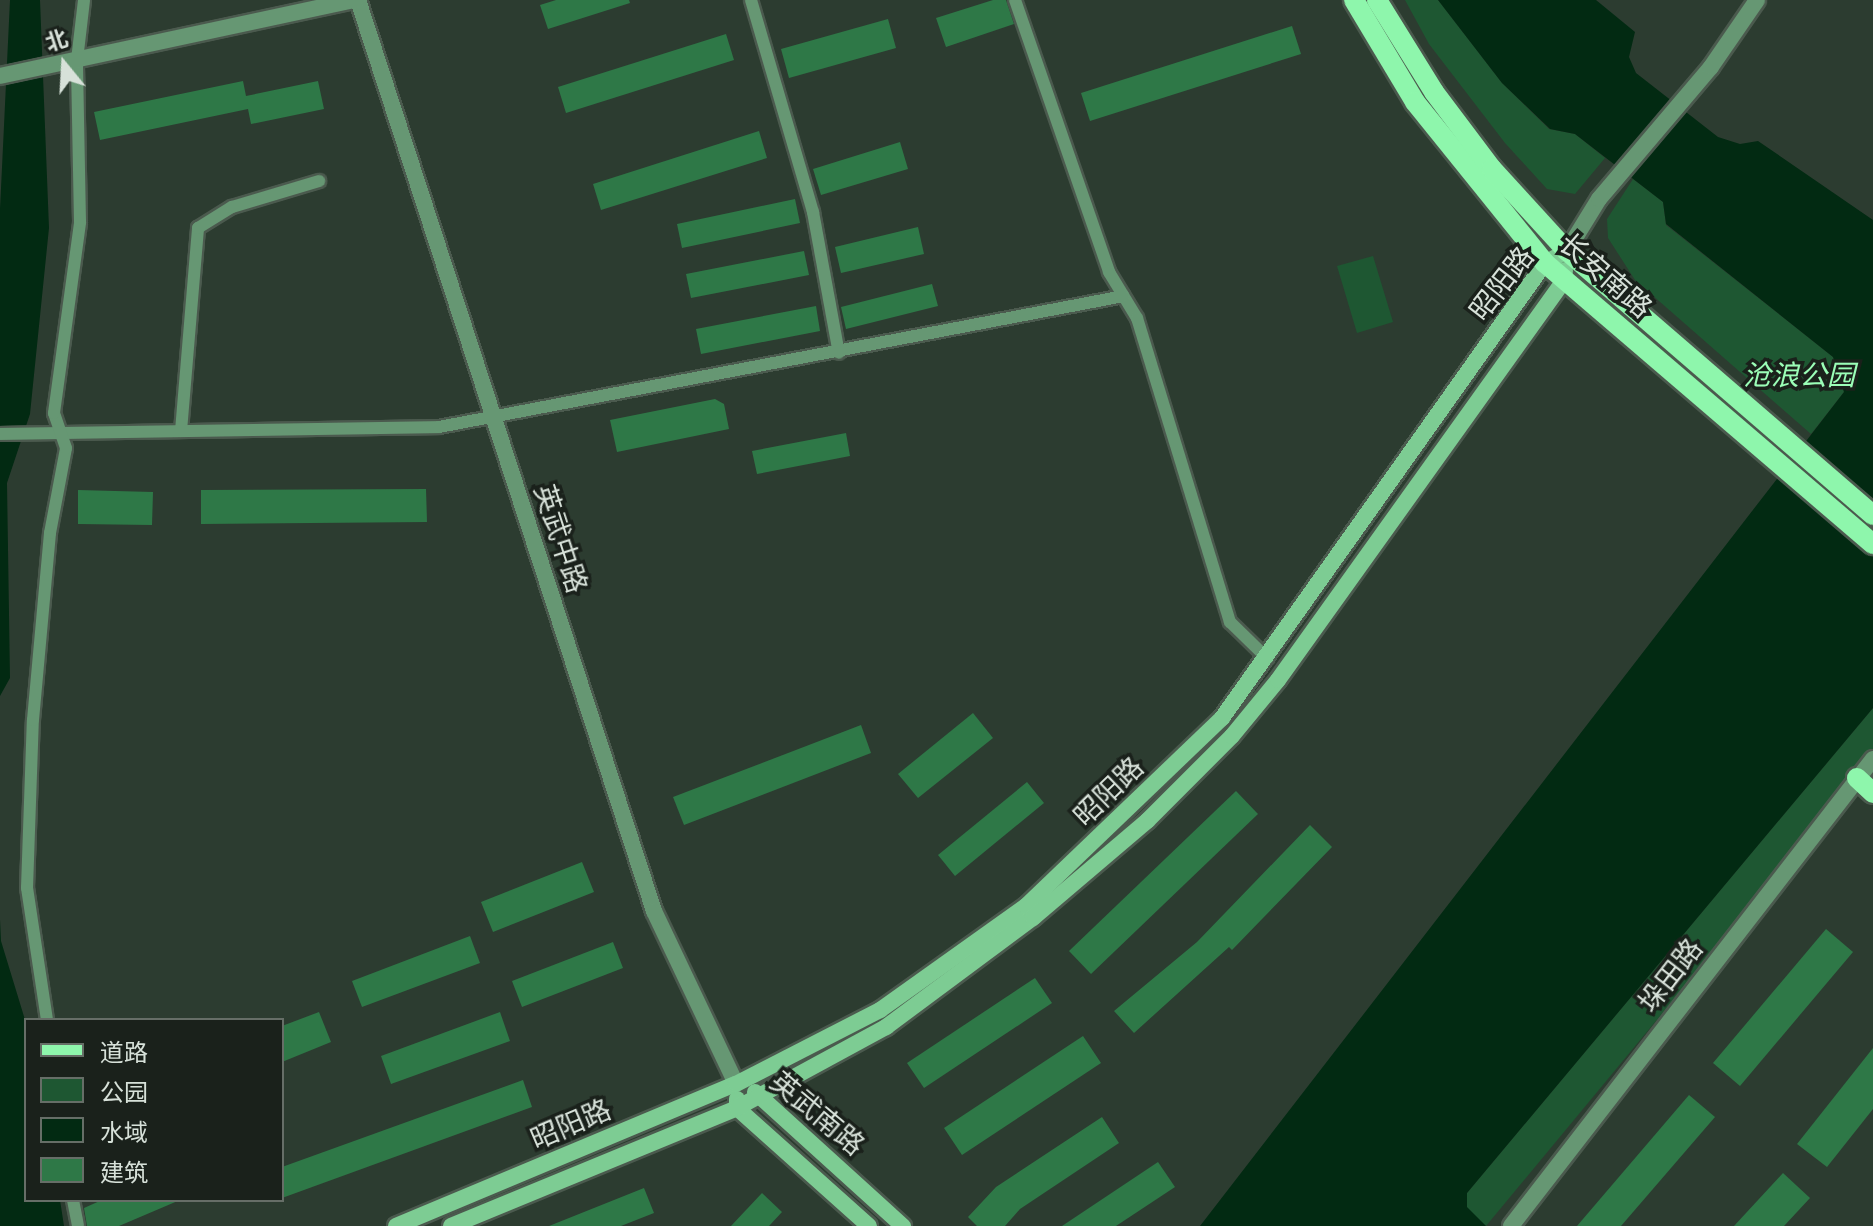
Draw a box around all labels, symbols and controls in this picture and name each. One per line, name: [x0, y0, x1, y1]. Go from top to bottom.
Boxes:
north arrow: [24, 24, 104, 104]
text: 北: [42, 24, 71, 57]
street label: 长安南路: [1552, 227, 1658, 325]
street label: 昭阳路: [1463, 241, 1541, 327]
park label: 沧浪公园: [1743, 359, 1855, 393]
street label: 英武中路: [527, 481, 593, 597]
street label: 昭阳路: [1067, 751, 1151, 833]
street label: 垛田路: [1632, 933, 1710, 1019]
legend: [24, 1018, 284, 1202]
text: 道路: [100, 1039, 148, 1067]
street label: 英武南路: [763, 1065, 871, 1163]
text: 公园: [100, 1079, 148, 1107]
street label: 昭阳路: [526, 1093, 616, 1157]
text: 水域: [100, 1119, 148, 1147]
text: 建筑: [100, 1159, 148, 1187]

